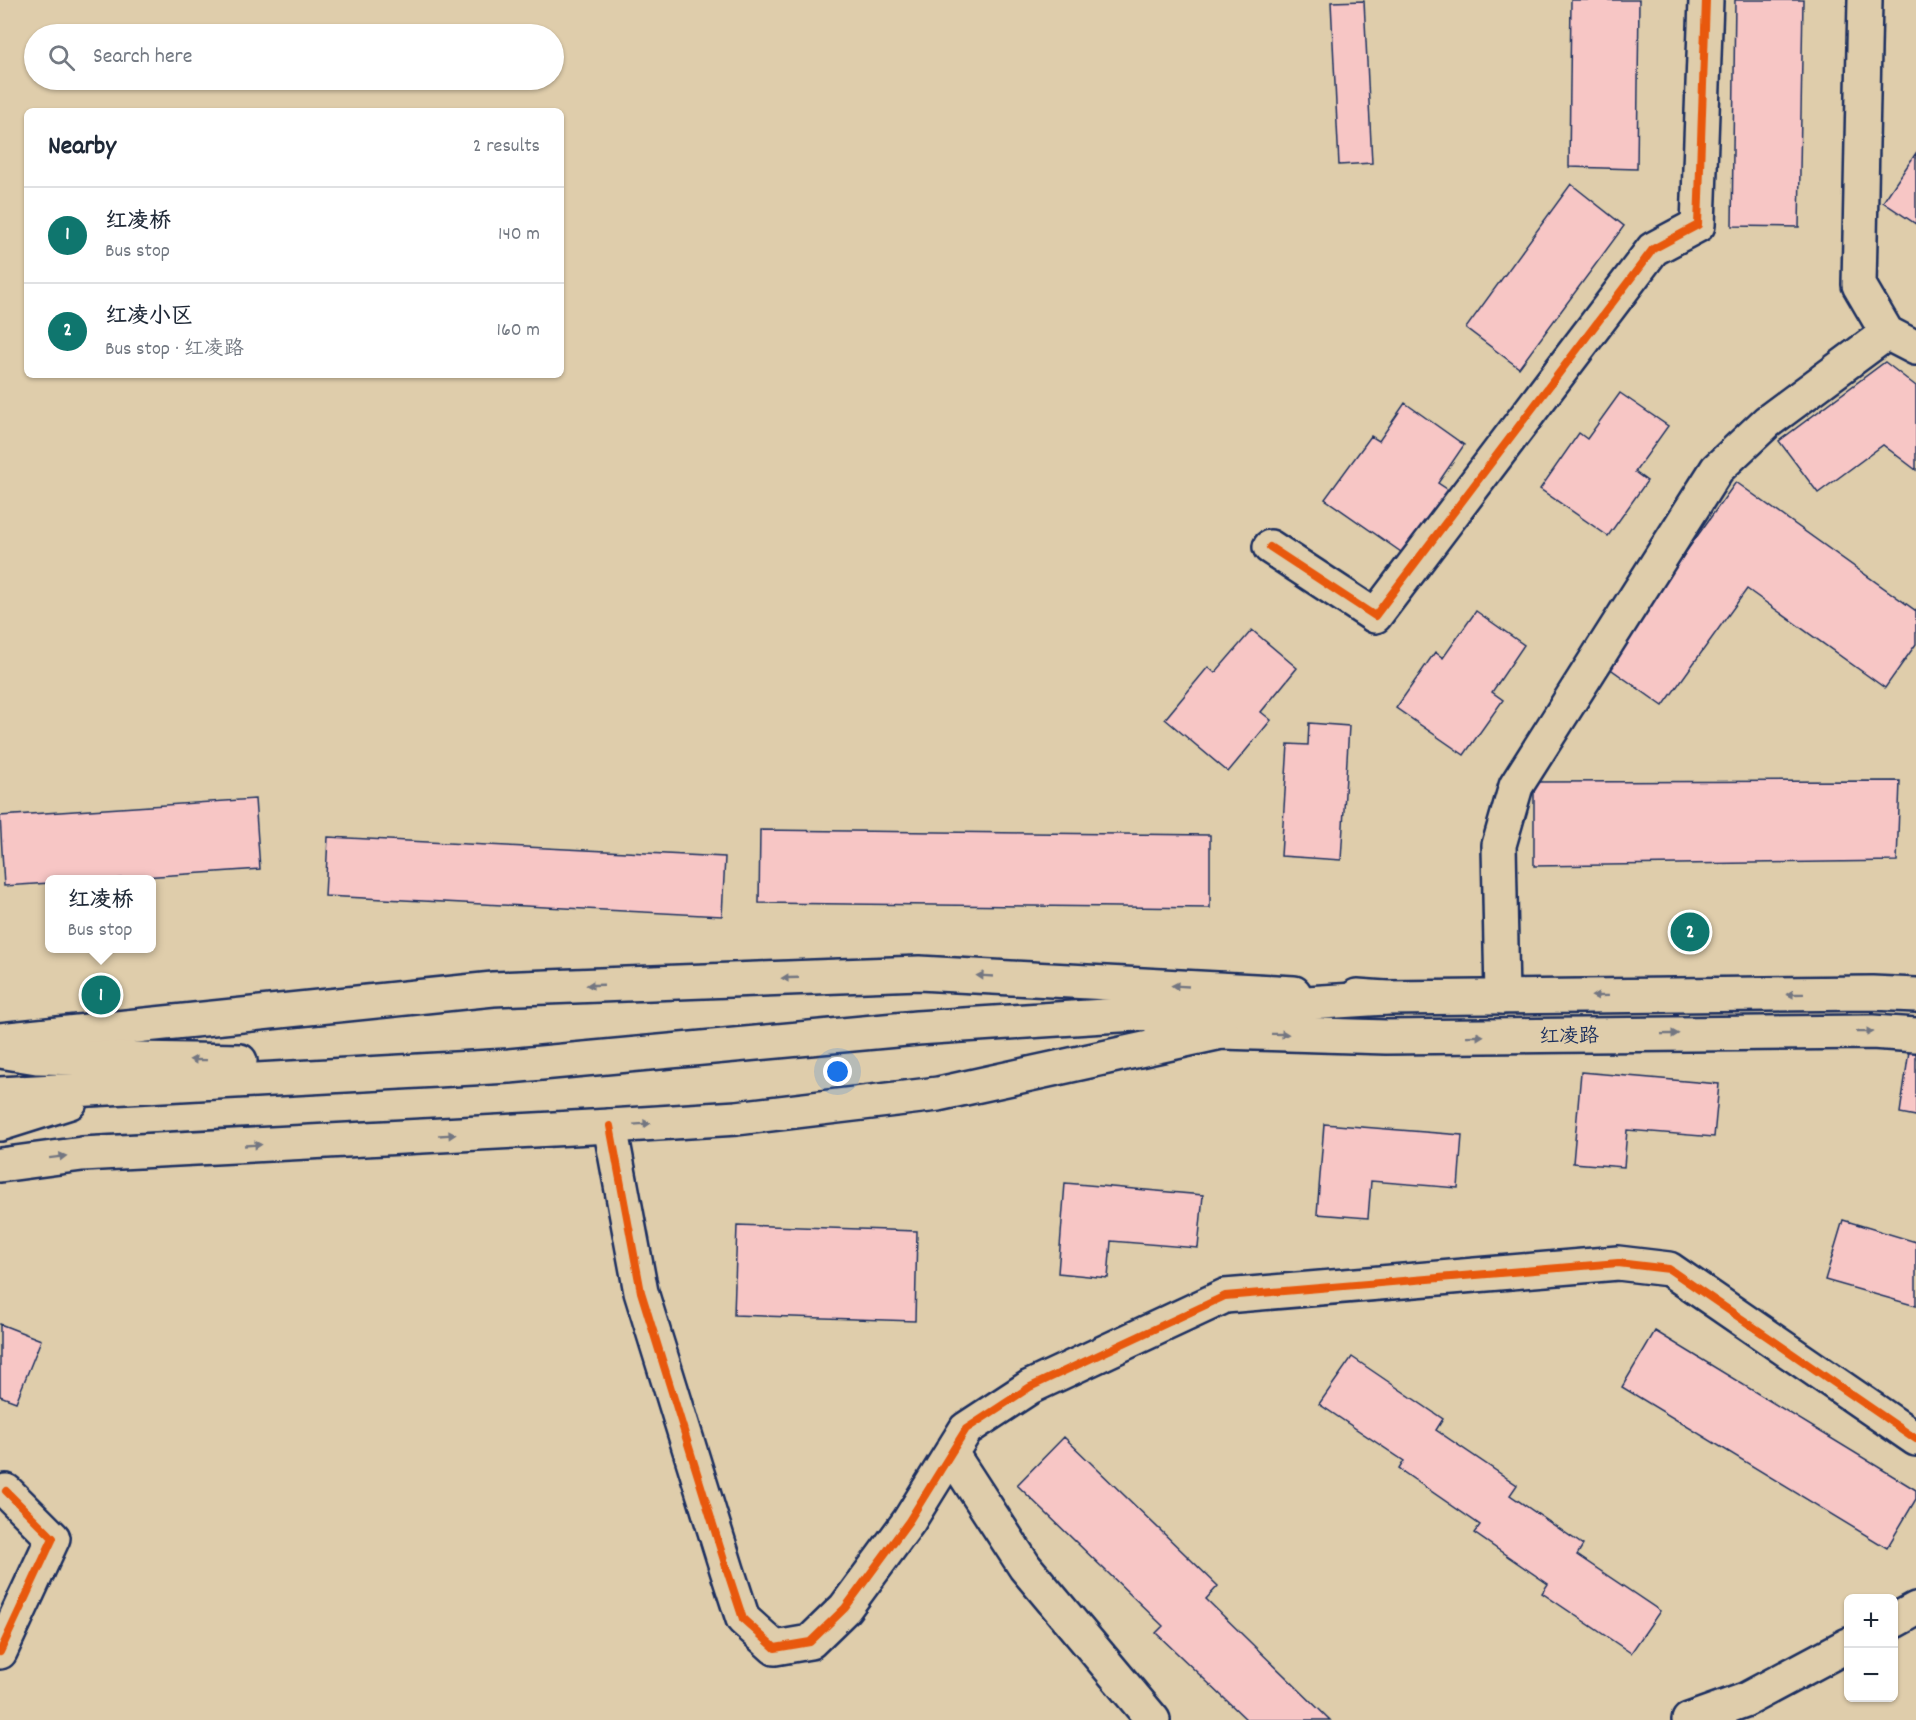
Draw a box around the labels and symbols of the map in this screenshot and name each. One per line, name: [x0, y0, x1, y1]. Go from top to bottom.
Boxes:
pin: 2: [1670, 910, 1710, 954]
one-way arrow: [976, 971, 995, 981]
pin: 1: [82, 972, 120, 1018]
one-way arrow: [781, 973, 800, 982]
one-way arrow: [586, 980, 605, 990]
one-way arrow: [1170, 982, 1189, 991]
one-way arrow: [1785, 989, 1804, 998]
one-way arrow: [1590, 991, 1609, 1000]
street label: 红凌路: [1539, 1023, 1600, 1053]
one-way arrow: [1856, 1027, 1875, 1037]
one-way arrow: [1271, 1029, 1290, 1039]
one-way arrow: [1661, 1029, 1680, 1039]
one-way arrow: [1466, 1031, 1485, 1041]
one-way arrow: [189, 1055, 208, 1065]
your location: [823, 1057, 852, 1086]
one-way arrow: [633, 1119, 652, 1129]
one-way arrow: [438, 1130, 457, 1139]
one-way arrow: [243, 1140, 262, 1149]
one-way arrow: [49, 1152, 68, 1162]

